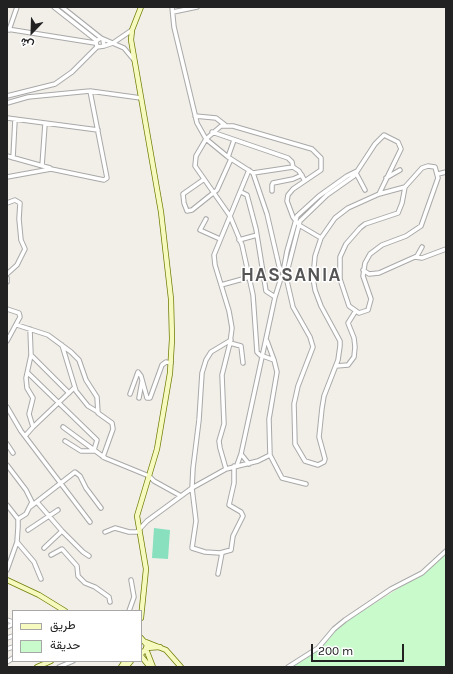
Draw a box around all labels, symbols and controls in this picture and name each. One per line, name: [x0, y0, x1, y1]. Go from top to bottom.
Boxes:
north arrow: [12, 12, 52, 52]
text: ش: [18, 35, 36, 52]
district label: HASSANIA: [241, 265, 341, 287]
legend: [12, 610, 142, 662]
text: طريق: [50, 618, 75, 632]
scale bar: [313, 636, 406, 662]
text: حديقة: [50, 638, 80, 652]
text: 200 m: [318, 644, 353, 658]

